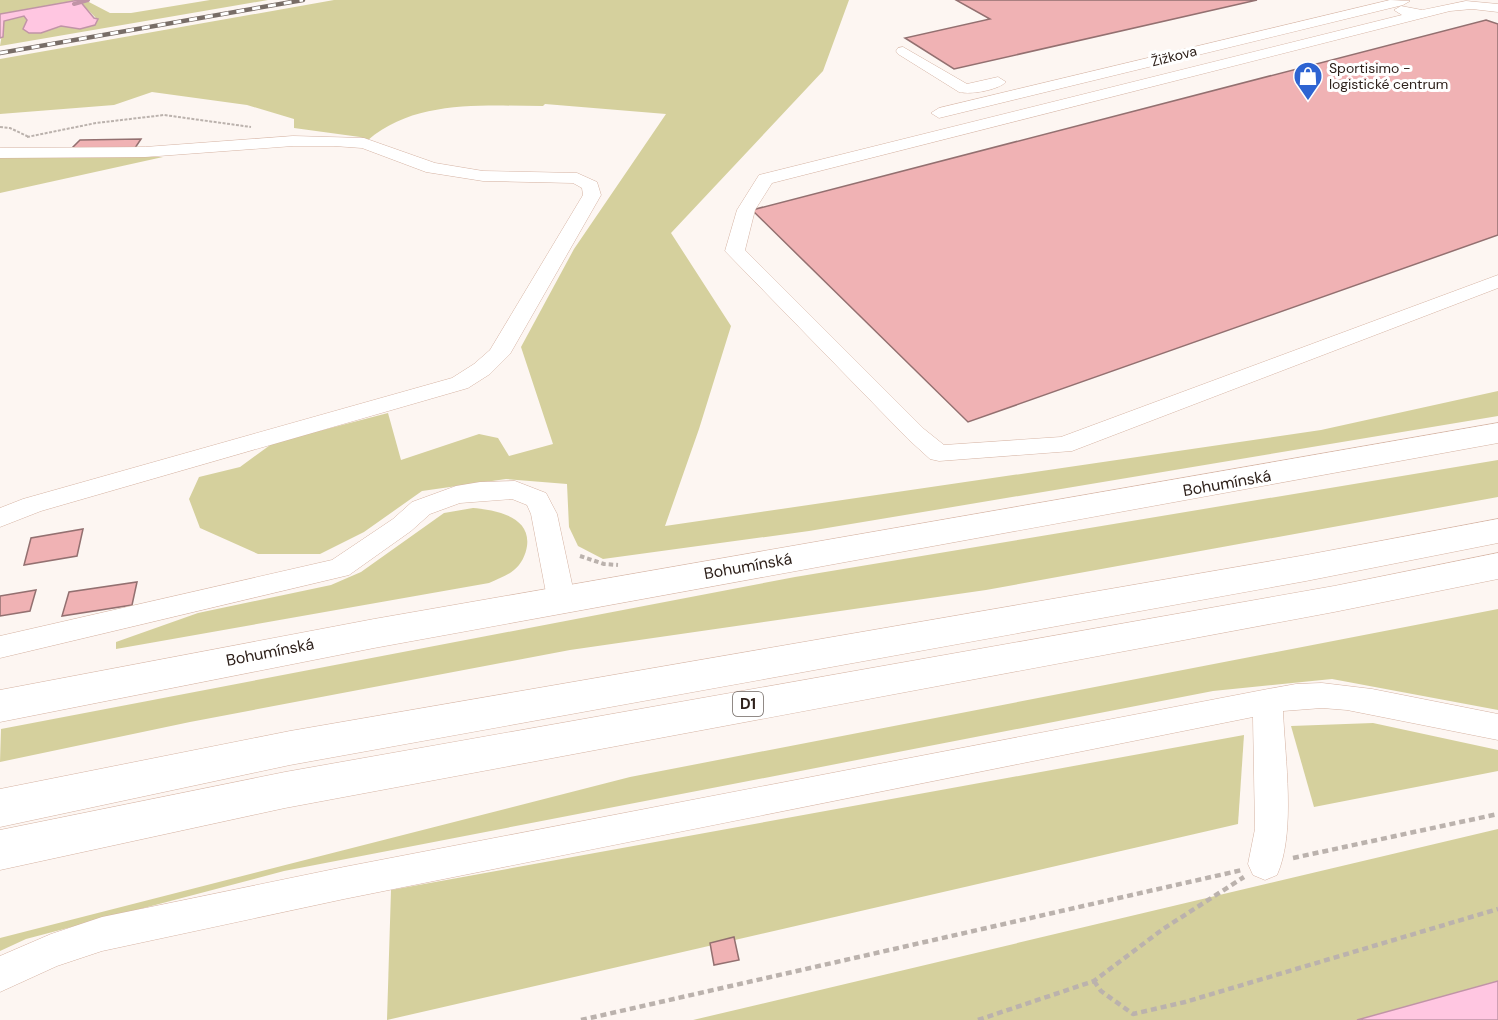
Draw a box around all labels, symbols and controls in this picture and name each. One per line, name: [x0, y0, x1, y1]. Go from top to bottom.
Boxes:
street label: Žižkova: [1149, 42, 1199, 70]
place label: Sportisimo - logistické centrum: [1329, 59, 1448, 93]
shop icon: Sportisimo - logistické centrum: [1292, 60, 1324, 102]
street label: Bohumínská: [1181, 465, 1273, 501]
street label: Bohumínská: [702, 548, 794, 584]
street label: Bohumínská: [224, 633, 316, 671]
road number: D1: [733, 692, 763, 716]

